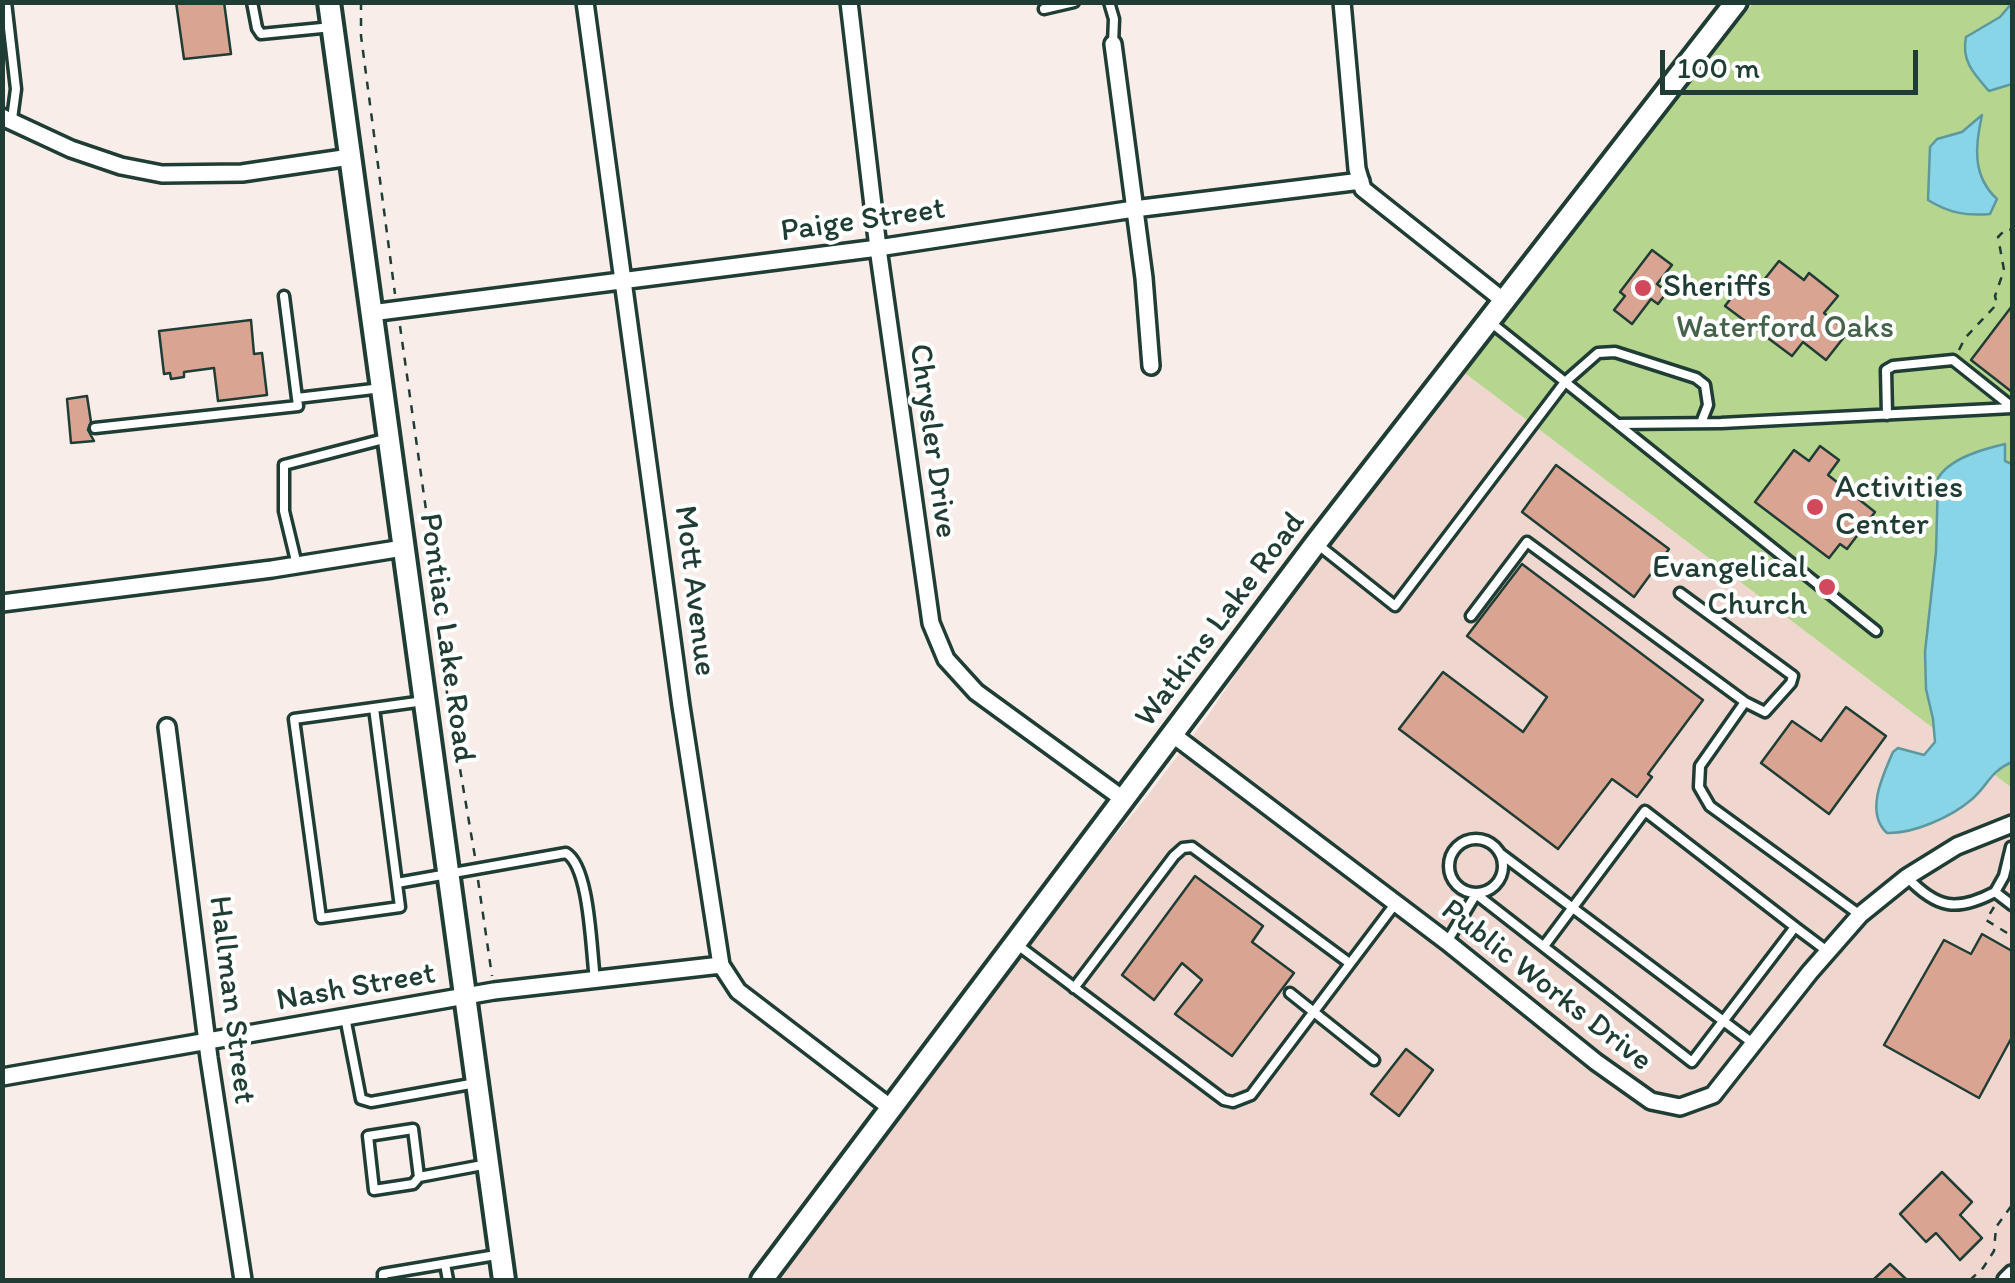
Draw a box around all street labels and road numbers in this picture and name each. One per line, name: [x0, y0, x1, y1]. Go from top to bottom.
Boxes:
street label: Paige Street: [778, 190, 948, 252]
street label: Chrysler Drive: [899, 342, 965, 540]
street label: Mott Avenue: [664, 504, 724, 678]
street label: Watkins Lake Road: [1128, 505, 1314, 735]
street label: Pontiac Lake Road: [409, 511, 483, 765]
street label: Public Works Drive: [1433, 892, 1659, 1080]
street label: Hallman Street: [199, 894, 263, 1106]
street label: Nash Street: [274, 955, 438, 1021]

